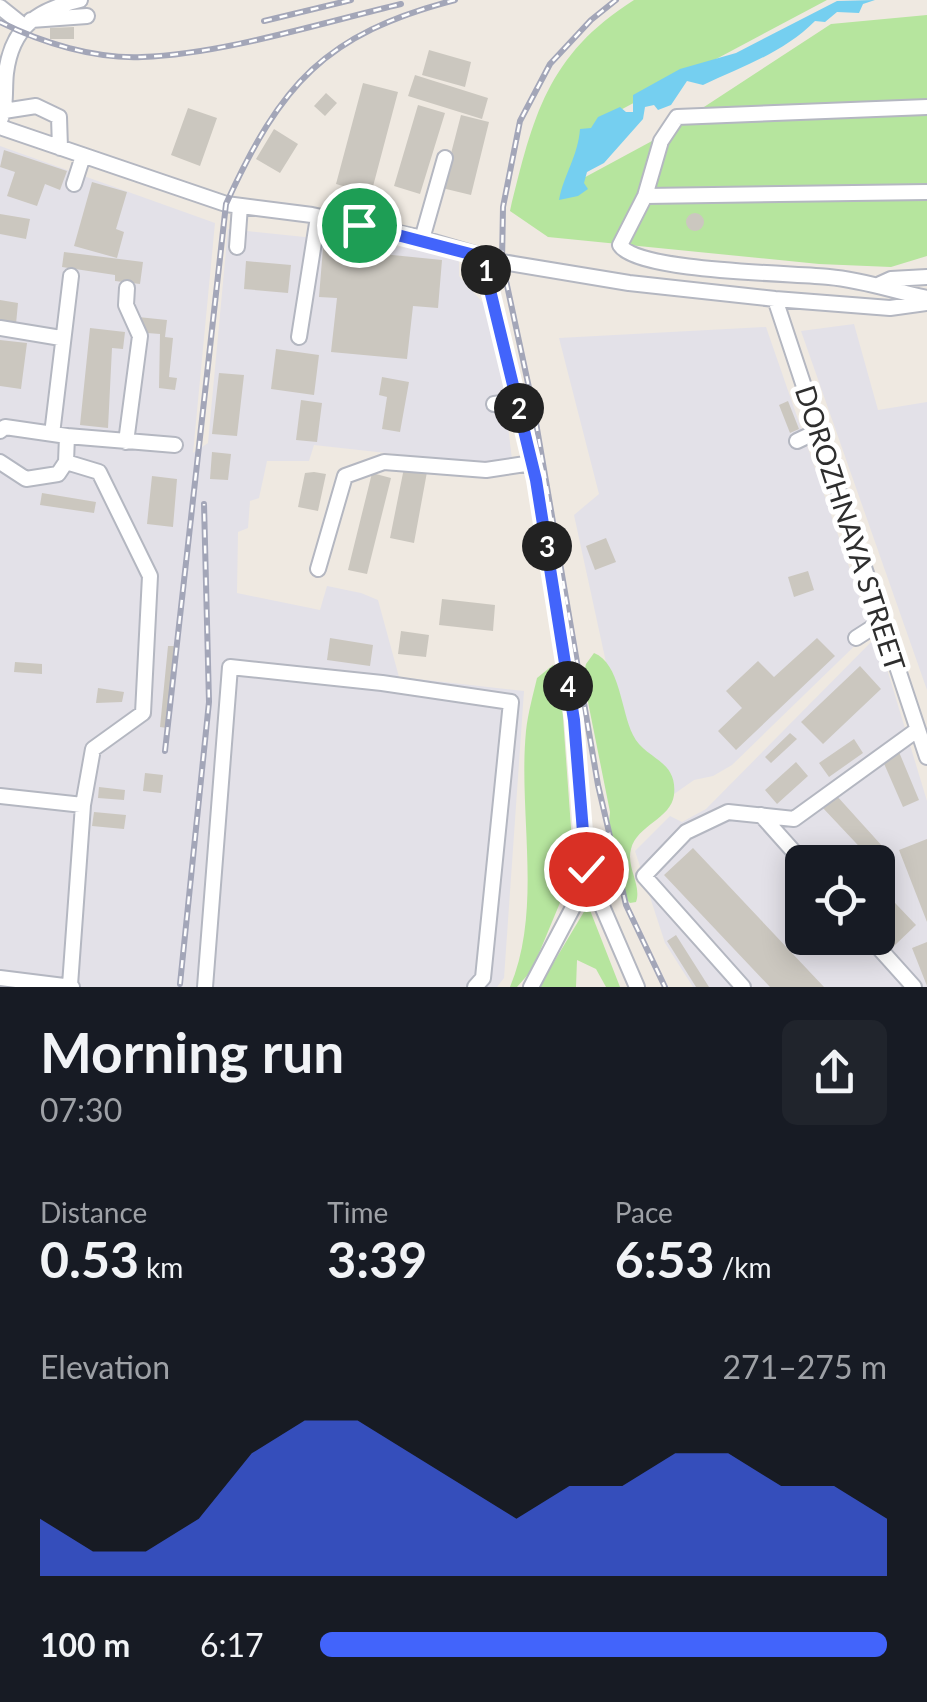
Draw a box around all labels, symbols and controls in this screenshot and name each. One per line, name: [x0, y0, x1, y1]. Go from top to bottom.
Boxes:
pin: [317, 183, 402, 268]
icon: arrive: [332, 198, 387, 253]
pin: 1: [461, 245, 511, 295]
text: 1: [478, 253, 494, 287]
street label: DOROZHNAYA STREET: [789, 381, 913, 676]
pin: 2: [494, 383, 544, 433]
text: 2: [511, 391, 527, 425]
pin: 3: [522, 521, 572, 571]
text: 3: [539, 529, 555, 563]
pin: 4: [543, 661, 593, 711]
text: 4: [560, 669, 576, 703]
pin: [544, 827, 629, 912]
icon: check: [559, 842, 614, 897]
map controls: [785, 845, 895, 955]
button: locate: [785, 845, 895, 955]
text: Morning run: [40, 1019, 344, 1085]
button: share: [782, 1020, 887, 1125]
text: 07:30: [40, 1090, 122, 1129]
text: Distance: [40, 1195, 147, 1229]
text: Time: [327, 1195, 388, 1229]
text: Pace: [615, 1195, 673, 1229]
text: 0.53: [40, 1229, 139, 1289]
text: 3:39: [327, 1229, 427, 1289]
text: 6:53: [615, 1229, 715, 1289]
text: km: [139, 1250, 183, 1284]
text: /km: [715, 1250, 772, 1284]
text: Elevation: [40, 1347, 170, 1386]
text: 271–275 m: [723, 1347, 887, 1386]
text: 100 m: [40, 1625, 130, 1664]
text: 6:17: [200, 1625, 264, 1664]

